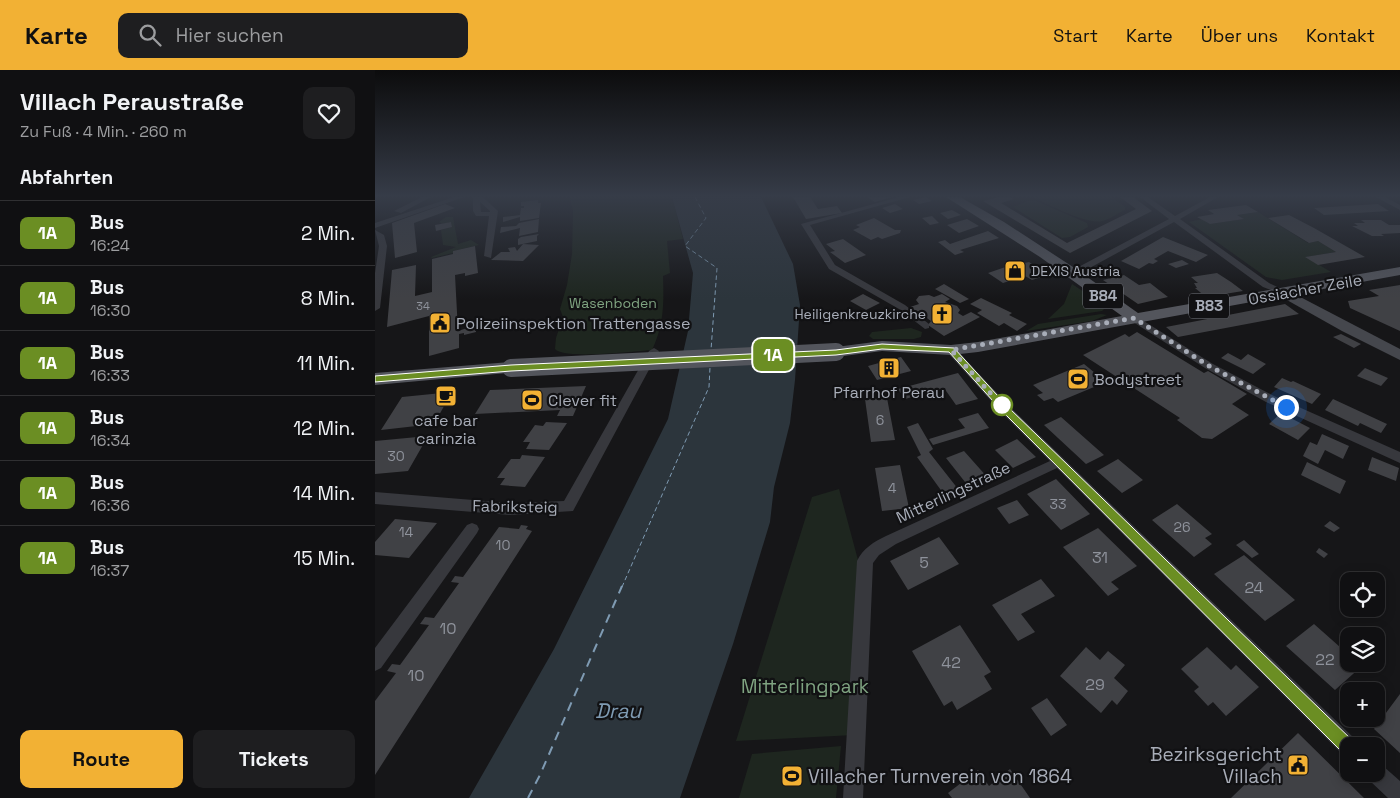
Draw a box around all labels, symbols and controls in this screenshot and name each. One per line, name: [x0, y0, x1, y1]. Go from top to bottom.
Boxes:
search box: [118, 13, 468, 58]
text: Karte: [25, 20, 88, 51]
icon: search: [136, 21, 164, 49]
text: Hier suchen: [176, 23, 284, 48]
text: Start: [1053, 24, 1098, 47]
text: Karte: [1126, 24, 1173, 47]
text: Über uns: [1201, 24, 1278, 47]
text: Kontakt: [1306, 24, 1375, 47]
text: Villach Peraustraße: [20, 86, 244, 117]
button: heart: [303, 87, 355, 139]
text: Zu Fuß · 4 Min. · 260 m: [20, 121, 187, 142]
text: Abfahrten: [20, 165, 113, 190]
text: Bus: [90, 210, 124, 235]
text: 1A: [38, 221, 57, 244]
text: 2 Min.: [301, 221, 355, 246]
text: 16:24: [90, 235, 130, 256]
shop icon: DEXIS Austria: [1003, 259, 1027, 283]
place label: DEXIS Austria: [1031, 262, 1120, 280]
street label: Ossiacher Zeile: [1247, 269, 1364, 310]
text: Bus: [90, 275, 124, 300]
road number: B84: [1083, 284, 1123, 308]
text: 1A: [38, 286, 57, 309]
text: 8 Min.: [301, 286, 355, 311]
park label: Wasenboden: [569, 294, 657, 312]
road number: B83: [1189, 294, 1229, 318]
house number: 34: [416, 299, 430, 313]
text: 16:30: [90, 300, 130, 321]
church icon: Heiligenkreuzkirche: [930, 302, 954, 326]
place label: Heiligenkreuzkirche: [794, 305, 926, 323]
public building icon: Polizeiinspektion Trattengasse: [428, 311, 452, 335]
place label: Polizeiinspektion Trattengasse: [456, 313, 690, 334]
line badge: 1A: [751, 339, 795, 371]
text: Bus: [90, 340, 124, 365]
text: 1A: [763, 343, 783, 366]
text: 1A: [38, 351, 57, 374]
text: 11 Min.: [297, 351, 355, 376]
building icon: Pfarrhof Perau: [877, 356, 901, 380]
text: 16:33: [90, 365, 130, 386]
sports icon: Bodystreet: [1066, 367, 1090, 391]
place label: Bodystreet: [1094, 369, 1182, 390]
place label: Pfarrhof Perau: [833, 382, 945, 403]
cafe icon: cafe bar carinzia: [434, 384, 458, 408]
sports icon: Clever fit: [520, 388, 544, 412]
place label: Clever fit: [548, 390, 617, 411]
unlabelled marker: [991, 394, 1013, 416]
your location: [1274, 395, 1299, 420]
text: Bus: [90, 405, 124, 430]
place label: cafe bar carinzia: [414, 410, 478, 449]
house number: 6: [876, 411, 884, 429]
text: 1A: [38, 416, 57, 439]
text: 12 Min.: [293, 416, 355, 441]
text: 16:34: [90, 430, 130, 451]
house number: 30: [387, 447, 405, 465]
street label: Mitterlingstraße: [893, 457, 1014, 528]
text: Bus: [90, 470, 124, 495]
house number: 4: [888, 479, 897, 497]
text: 1A: [38, 481, 57, 504]
text: 14 Min.: [293, 481, 355, 506]
text: 16:36: [90, 495, 130, 516]
street label: Fabriksteig: [472, 495, 558, 518]
house number: 33: [1050, 495, 1066, 513]
house number: 26: [1173, 518, 1191, 536]
house number: 14: [399, 523, 414, 541]
text: Bus: [90, 535, 124, 560]
house number: 10: [496, 536, 510, 554]
text: 1A: [38, 546, 57, 569]
text: 15 Min.: [293, 546, 355, 571]
house number: 31: [1092, 547, 1108, 568]
house number: 5: [919, 552, 929, 573]
text: 16:37: [90, 560, 129, 581]
map controls: [1340, 572, 1385, 782]
button: locate: [1340, 572, 1385, 617]
house number: 24: [1244, 577, 1264, 598]
house number: 10: [440, 618, 456, 639]
button: layers: [1340, 627, 1385, 672]
house number: 22: [1315, 649, 1335, 670]
house number: 42: [941, 652, 961, 673]
house number: 10: [408, 665, 424, 686]
park label: Mitterlingpark: [741, 674, 869, 699]
house number: 29: [1085, 674, 1105, 695]
button: +: [1340, 682, 1385, 727]
water label: Drau: [595, 697, 642, 724]
button: Route: [20, 730, 183, 788]
button: Tickets: [193, 730, 355, 788]
button: −: [1340, 737, 1385, 782]
place label: Bezirksgericht Villach: [1150, 742, 1282, 789]
public building icon: Bezirksgericht Villach: [1286, 753, 1310, 777]
sports icon: Villacher Turnverein von 1864: [780, 764, 804, 788]
place label: Villacher Turnverein von 1864: [808, 764, 1072, 789]

